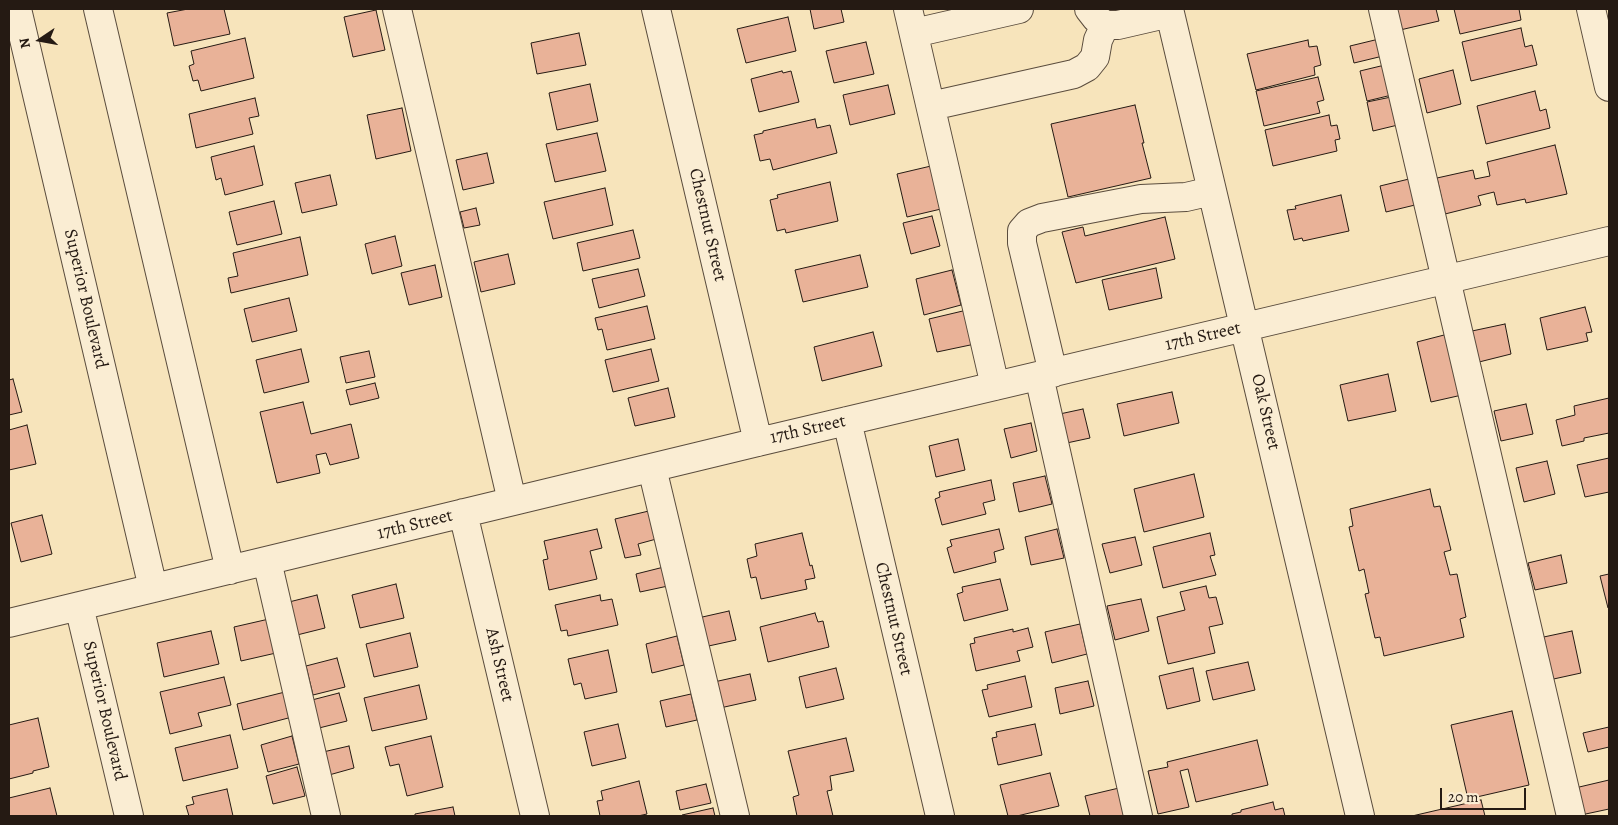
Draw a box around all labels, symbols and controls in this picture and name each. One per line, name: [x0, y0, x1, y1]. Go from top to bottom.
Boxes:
north arrow: [15, 15, 65, 65]
text: N: [14, 36, 35, 50]
street label: Chestnut Street: [683, 166, 731, 284]
street label: Superior Boulevard: [58, 227, 112, 371]
street label: 17th Street: [1163, 318, 1243, 356]
street label: Oak Street: [1246, 372, 1284, 452]
street label: 17th Street: [768, 411, 848, 449]
street label: 17th Street: [375, 505, 455, 545]
street label: Chestnut Street: [869, 560, 917, 678]
street label: Ash Street: [480, 626, 518, 704]
street label: Superior Boulevard: [77, 639, 131, 783]
scale bar: [1443, 778, 1529, 810]
text: 20 m: [1448, 787, 1479, 807]

